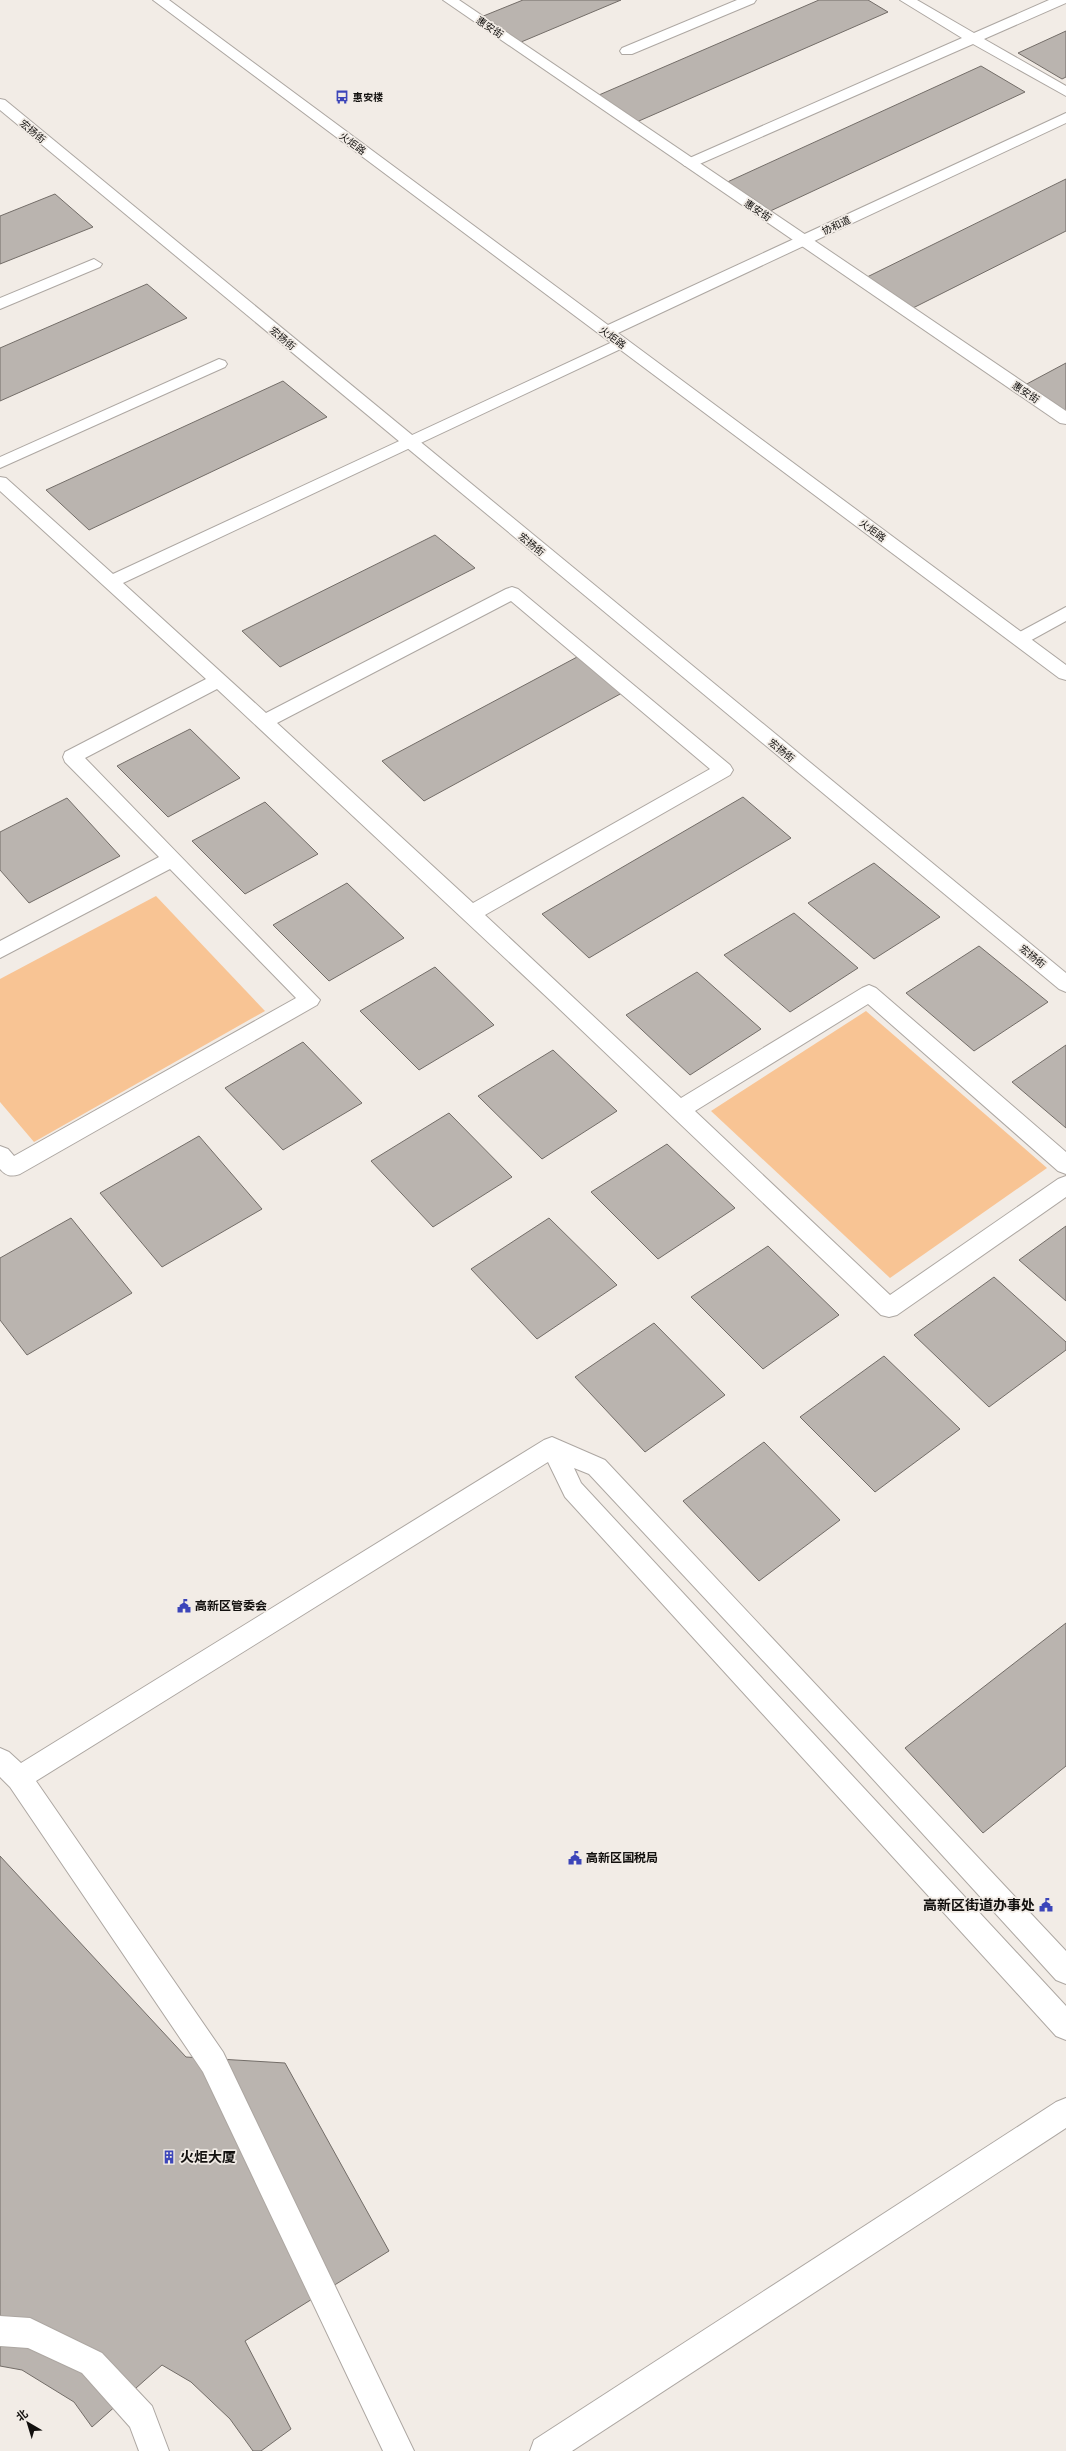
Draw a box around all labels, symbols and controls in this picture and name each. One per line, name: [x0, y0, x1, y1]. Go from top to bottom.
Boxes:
street label: 惠安街: [474, 14, 506, 41]
bus stop icon: 惠安楼: [334, 89, 350, 105]
place label: 惠安楼: [353, 91, 383, 104]
street label: 宏扬街: [17, 117, 48, 146]
street label: 火炬路: [337, 129, 369, 158]
street label: 惠安街: [742, 197, 774, 224]
street label: 协和道: [820, 213, 853, 238]
street label: 火炬路: [597, 323, 629, 352]
street label: 宏扬街: [267, 324, 298, 353]
street label: 惠安街: [1010, 379, 1042, 406]
street label: 火炬路: [857, 516, 889, 545]
street label: 宏扬街: [516, 530, 547, 559]
street label: 宏扬街: [766, 736, 797, 765]
street label: 宏扬街: [1017, 942, 1048, 971]
public building icon: 高新区管委会: [176, 1598, 192, 1614]
place label: 高新区管委会: [195, 1598, 267, 1613]
public building icon: 高新区国税局: [567, 1850, 583, 1866]
place label: 高新区国税局: [586, 1850, 658, 1865]
place label: 高新区街道办事处: [923, 1896, 1035, 1914]
public building icon: 高新区街道办事处: [1038, 1897, 1054, 1913]
place label: 火炬大厦: [180, 2148, 236, 2166]
building icon: 火炬大厦: [161, 2149, 177, 2165]
north arrow: [8, 2403, 48, 2443]
text: 北: [13, 2406, 30, 2424]

